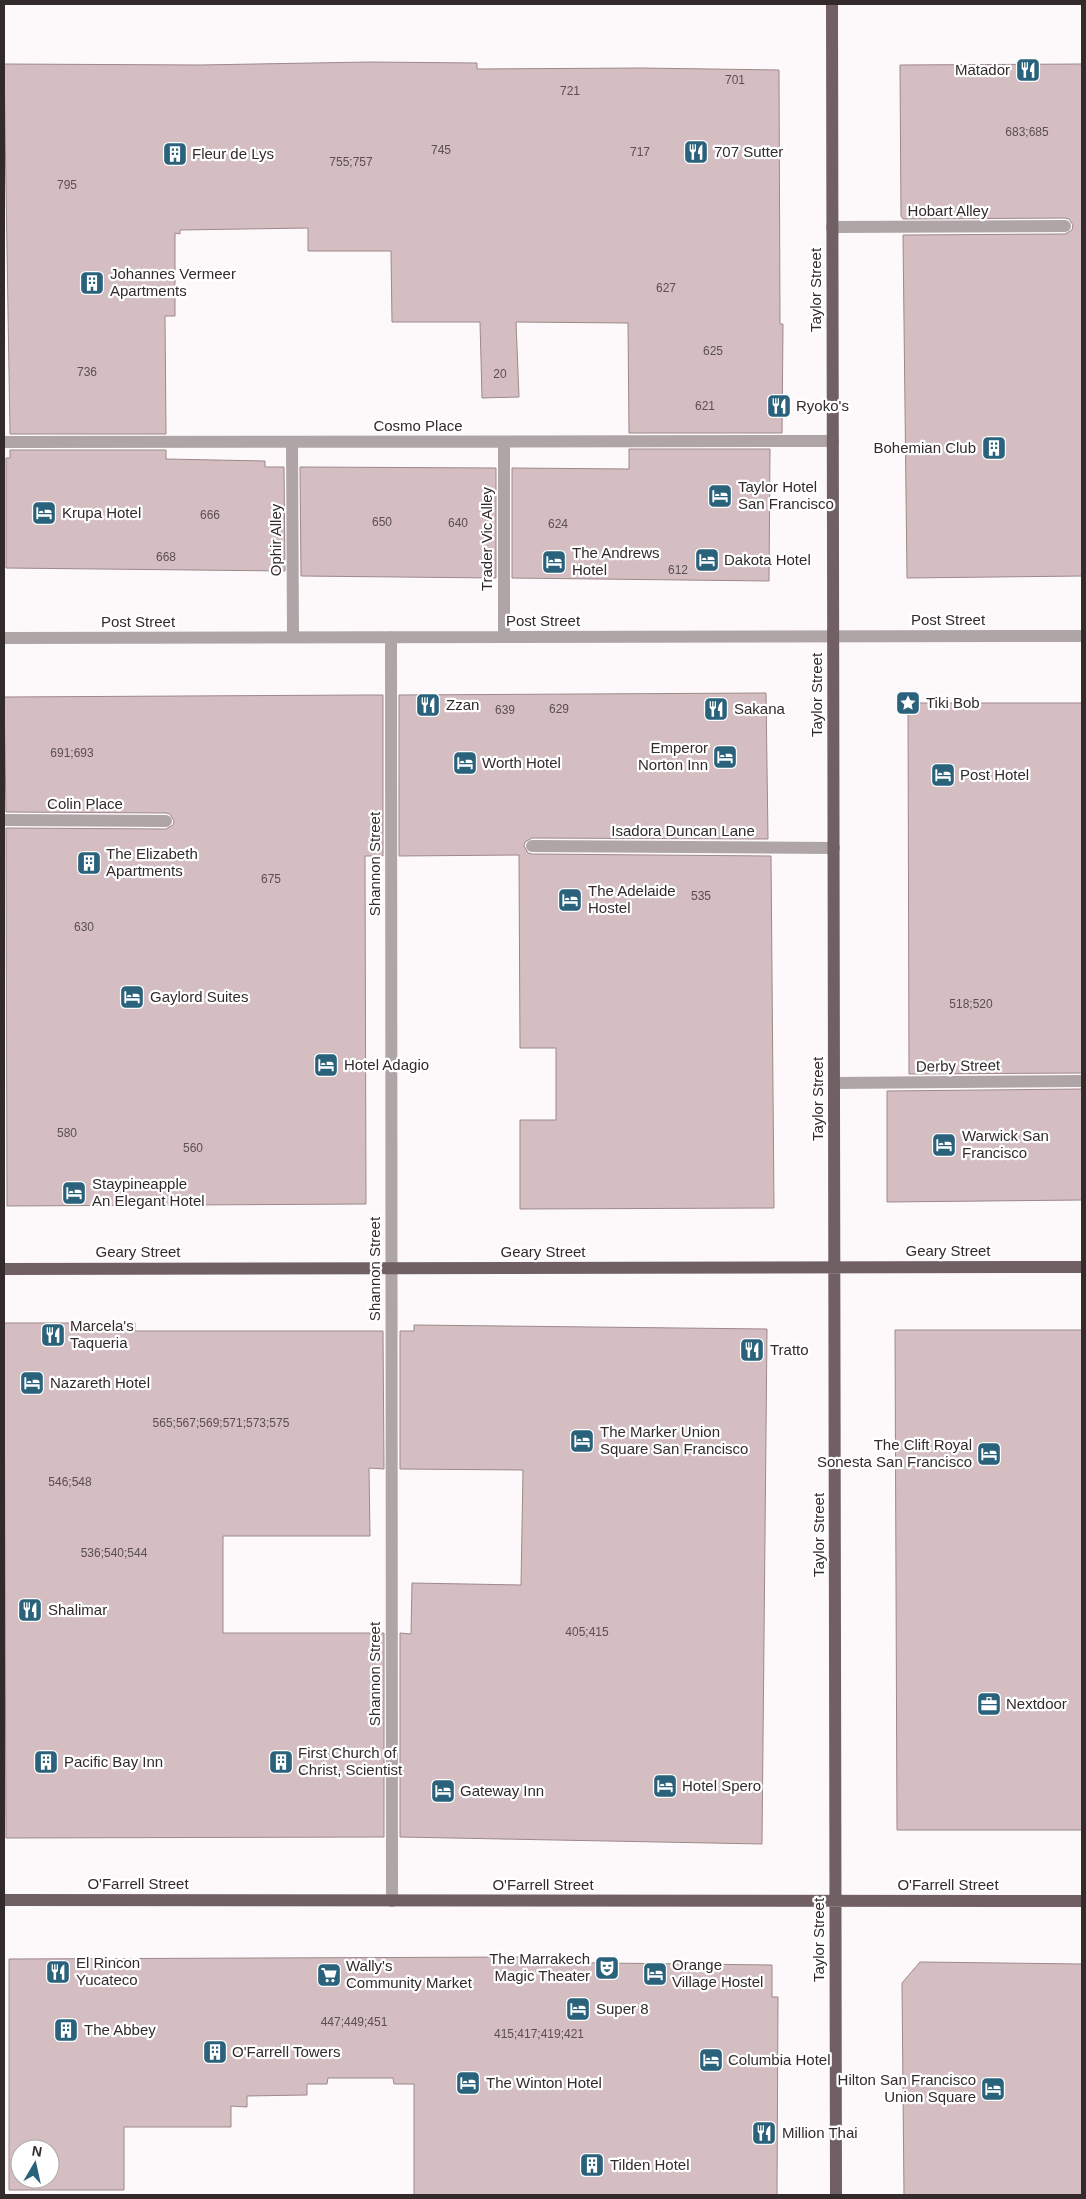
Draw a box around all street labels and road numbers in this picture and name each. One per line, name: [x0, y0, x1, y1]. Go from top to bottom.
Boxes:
street label: Hobart Alley: [908, 202, 989, 219]
street label: Taylor Street: [807, 247, 824, 332]
street label: Cosmo Place: [373, 417, 463, 434]
street label: Trader Vic Alley: [478, 486, 495, 591]
street label: Ophir Alley: [267, 503, 284, 576]
street label: Post Street: [911, 611, 986, 628]
street label: Post Street: [506, 612, 581, 629]
street label: Post Street: [101, 613, 176, 630]
street label: Taylor Street: [808, 652, 825, 737]
street label: Colin Place: [47, 795, 123, 812]
street label: Shannon Street: [366, 811, 383, 916]
street label: Isadora Duncan Lane: [611, 822, 755, 839]
street label: Taylor Street: [809, 1056, 826, 1141]
street label: Derby Street: [916, 1056, 1001, 1075]
street label: Shannon Street: [366, 1216, 383, 1321]
street label: Geary Street: [905, 1242, 991, 1259]
street label: Geary Street: [95, 1243, 181, 1260]
street label: Geary Street: [500, 1243, 586, 1260]
street label: Taylor Street: [810, 1492, 827, 1577]
street label: Shannon Street: [366, 1621, 383, 1726]
street label: O'Farrell Street: [87, 1875, 189, 1892]
street label: O'Farrell Street: [492, 1876, 594, 1893]
street label: O'Farrell Street: [897, 1876, 999, 1893]
street label: Taylor Street: [810, 1897, 827, 1982]

